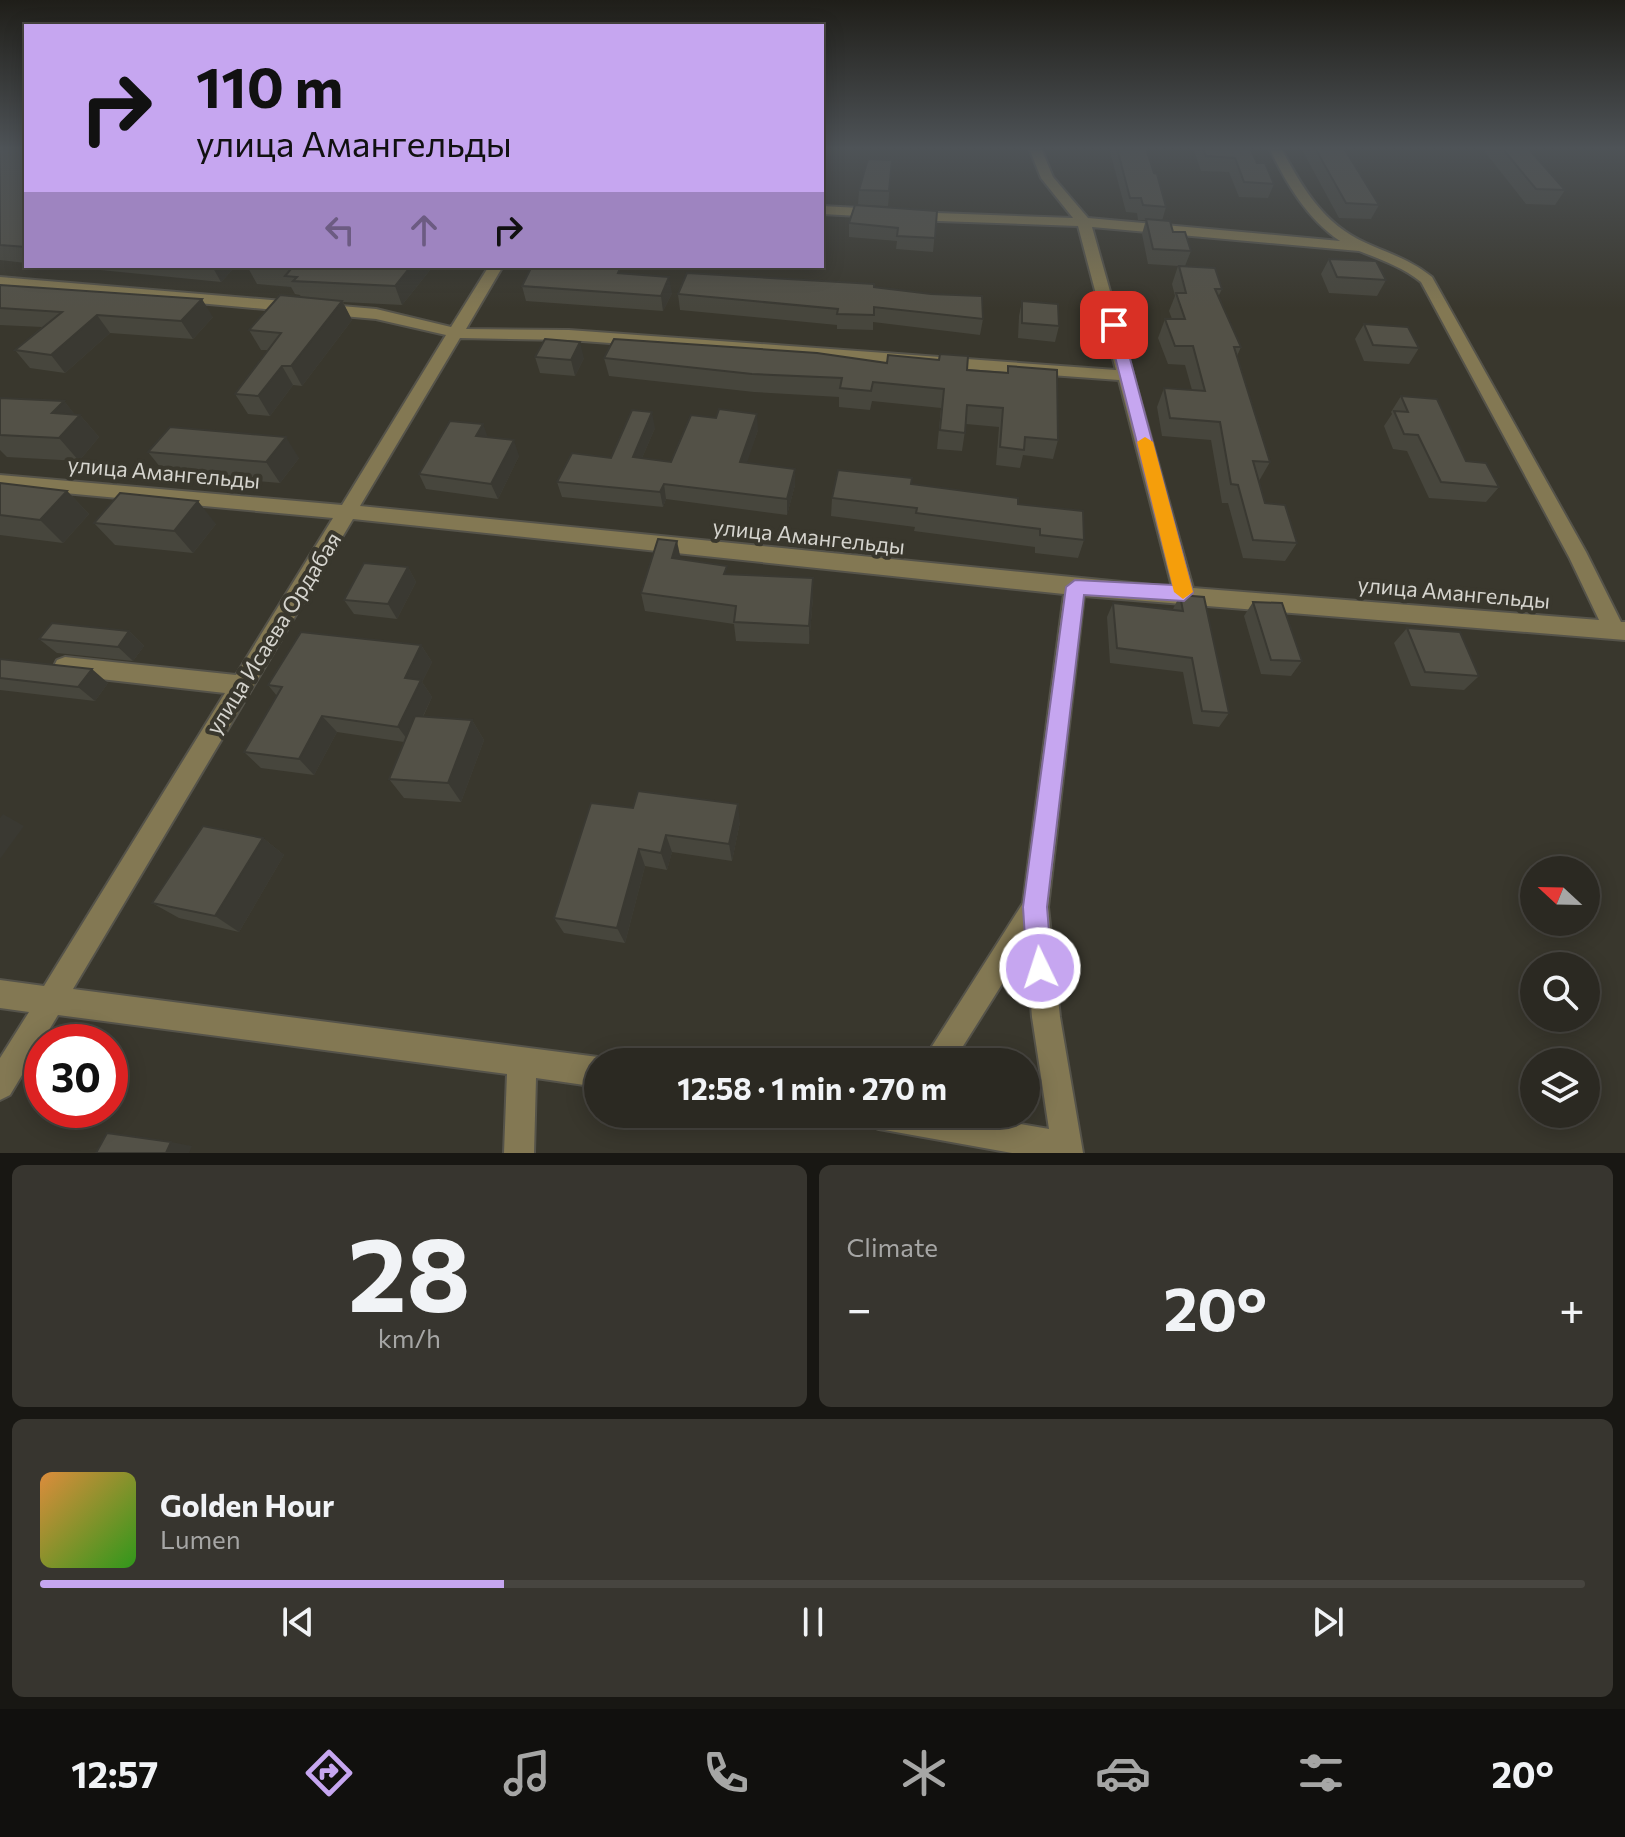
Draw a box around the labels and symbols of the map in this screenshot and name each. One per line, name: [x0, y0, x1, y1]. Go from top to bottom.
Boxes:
pin: [1080, 291, 1148, 359]
street label: улица Амангельды: [67, 450, 261, 494]
street label: улица Амангельды: [712, 512, 906, 560]
street label: улица Исаева Ордабая: [200, 527, 346, 739]
street label: улица Амангельды: [1357, 570, 1551, 614]
north arrow: [1520, 856, 1600, 936]
position arrow: [998, 926, 1082, 1010]
speed limit sign: 30: [24, 1024, 128, 1128]

